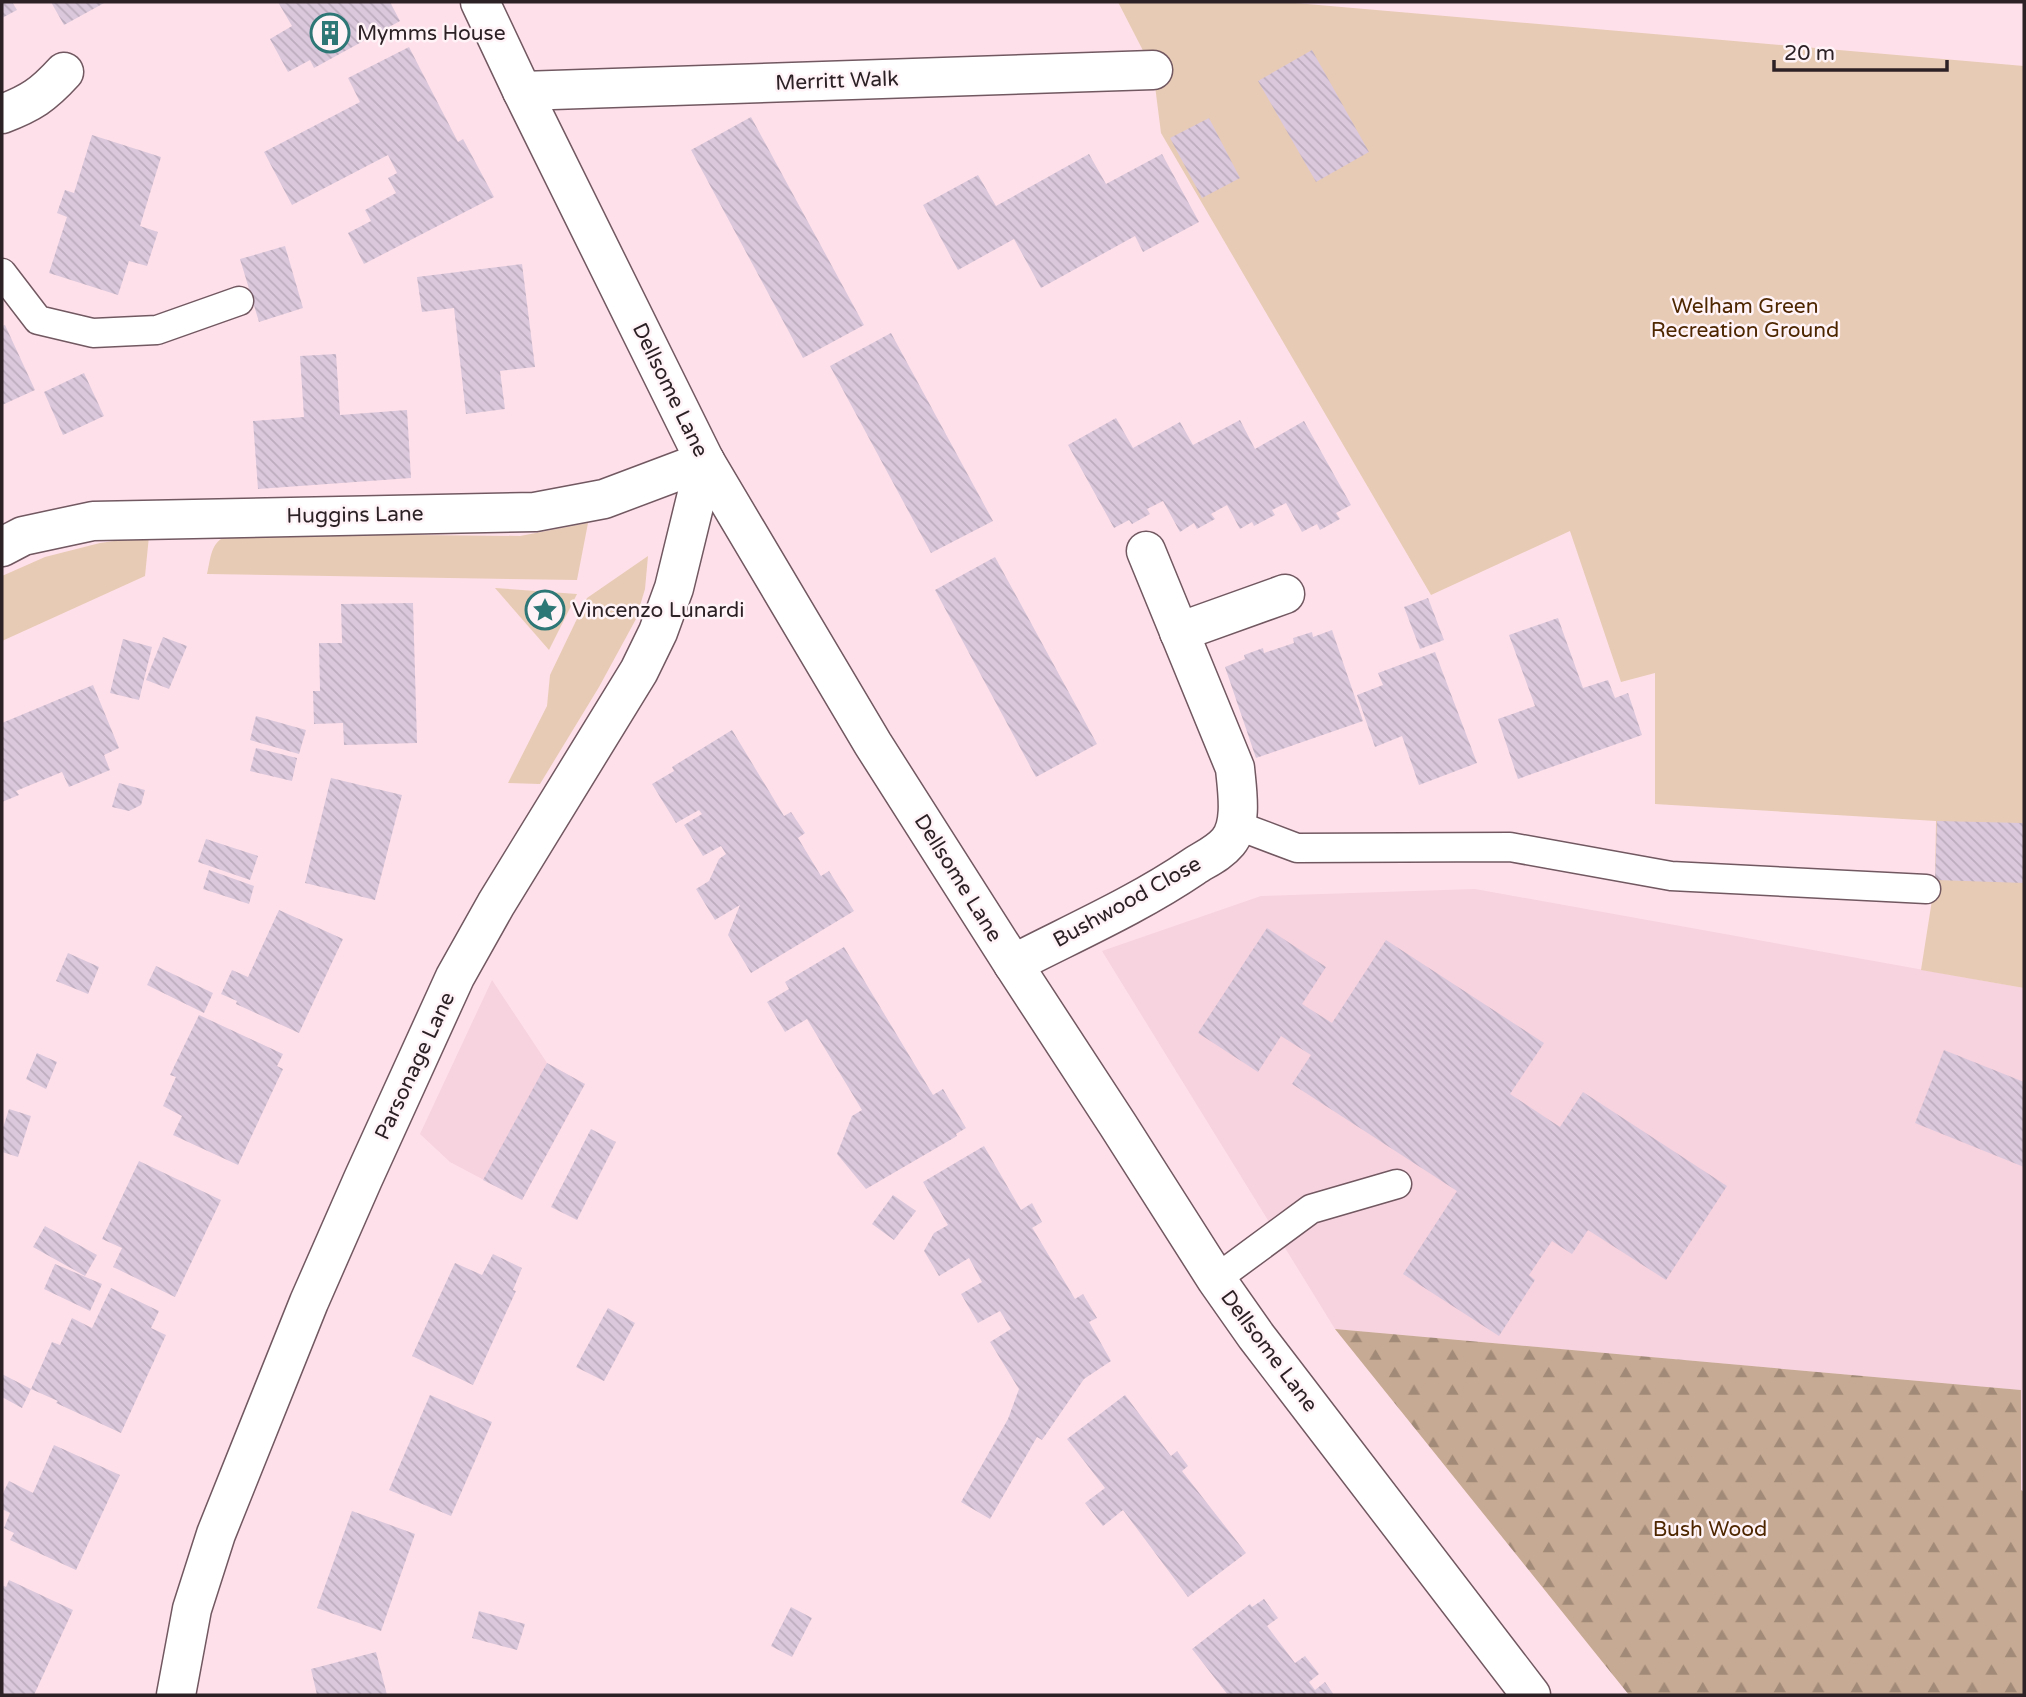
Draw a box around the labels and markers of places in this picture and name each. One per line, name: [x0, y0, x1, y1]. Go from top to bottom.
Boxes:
building icon: Mymms House: [309, 12, 351, 54]
place label: Mymms House: [357, 21, 506, 46]
place icon: Vincenzo Lunardi: [524, 589, 566, 631]
place label: Vincenzo Lunardi: [572, 598, 745, 623]

